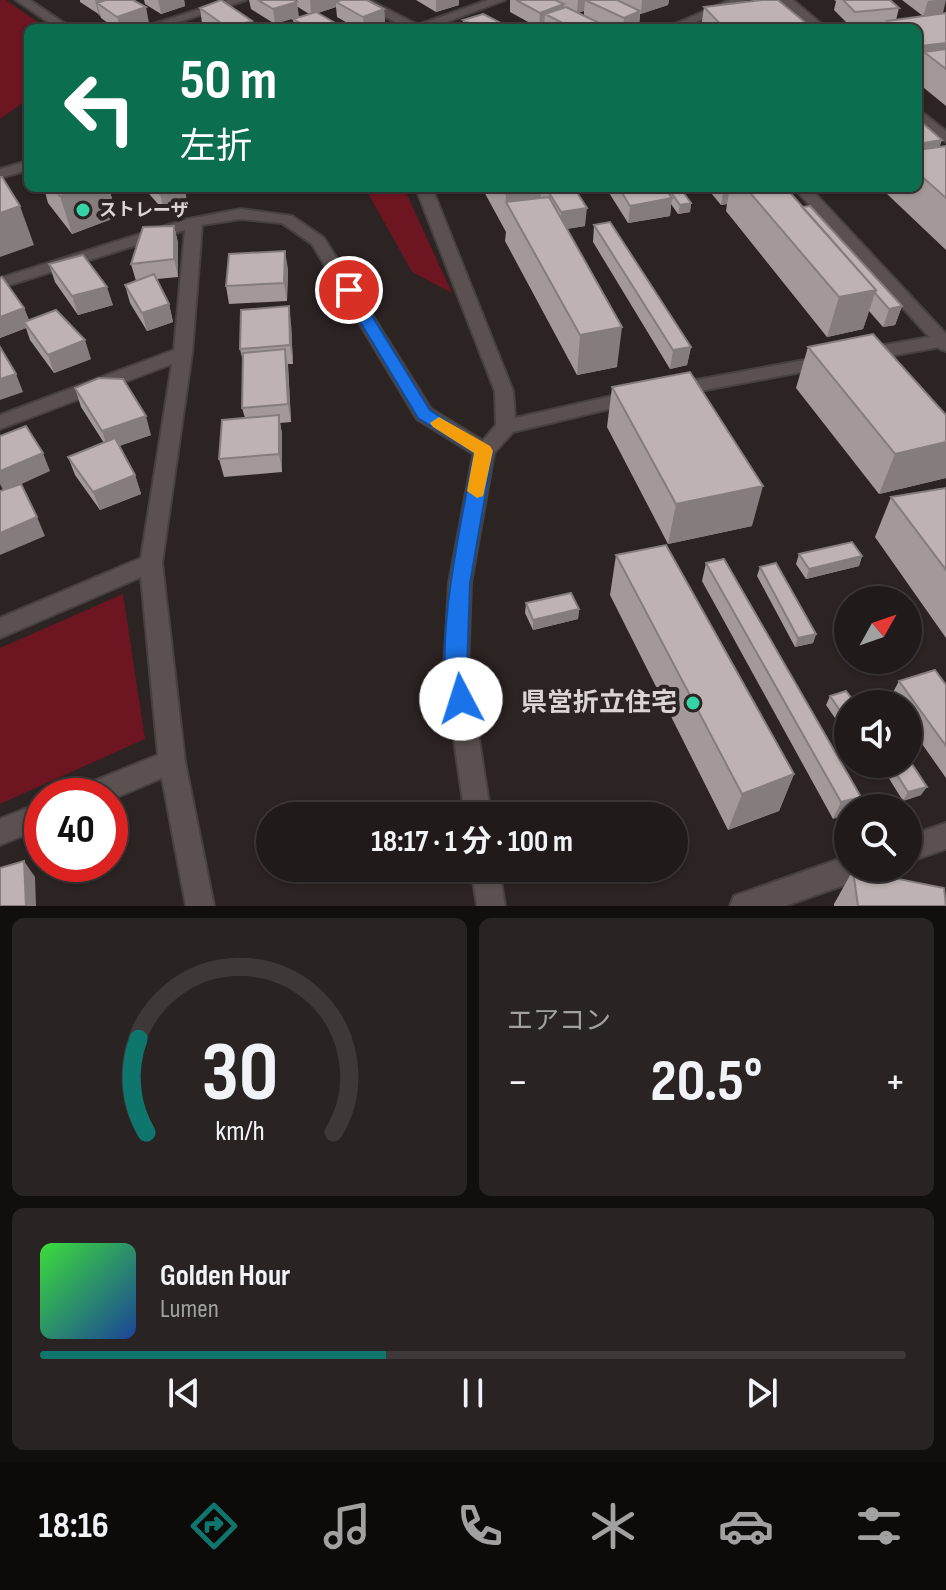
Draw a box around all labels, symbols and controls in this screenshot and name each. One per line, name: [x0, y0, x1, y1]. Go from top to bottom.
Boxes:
text: 50 m: [180, 48, 277, 115]
icon: left: [48, 56, 152, 160]
text: 左折: [180, 126, 252, 169]
place label: ストレーザ: [99, 200, 189, 221]
marker: ストレーザ: [74, 201, 92, 219]
pin: [315, 256, 383, 324]
icon: arrive: [327, 268, 371, 312]
north arrow: [834, 586, 922, 674]
map controls: [834, 586, 922, 882]
position arrow: [419, 657, 503, 741]
place label: 県営折立住宅: [521, 688, 677, 719]
button: sound: [834, 690, 922, 778]
marker: 県営折立住宅: [684, 694, 702, 712]
speed limit sign: 40: [24, 778, 128, 882]
button: search: [834, 794, 922, 882]
text: 18:17 · 1 分 · 100 m: [371, 824, 573, 860]
text: エアコン: [507, 1006, 611, 1037]
text: 30: [201, 1024, 278, 1124]
text: 20.5°: [650, 1046, 763, 1118]
text: −: [507, 1056, 529, 1109]
text: +: [884, 1056, 906, 1109]
text: km/h: [215, 1114, 264, 1149]
text: Golden Hour: [160, 1258, 290, 1294]
text: Lumen: [160, 1294, 219, 1325]
icon: previous: [162, 1371, 206, 1415]
icon: pause: [451, 1371, 495, 1415]
icon: next: [740, 1371, 784, 1415]
icon: directions: [186, 1498, 242, 1554]
icon: music: [319, 1498, 375, 1554]
icon: phone: [452, 1498, 508, 1554]
icon: climate: [585, 1498, 641, 1554]
icon: car: [718, 1498, 774, 1554]
icon: filters: [851, 1498, 907, 1554]
text: 18:16: [39, 1505, 109, 1548]

